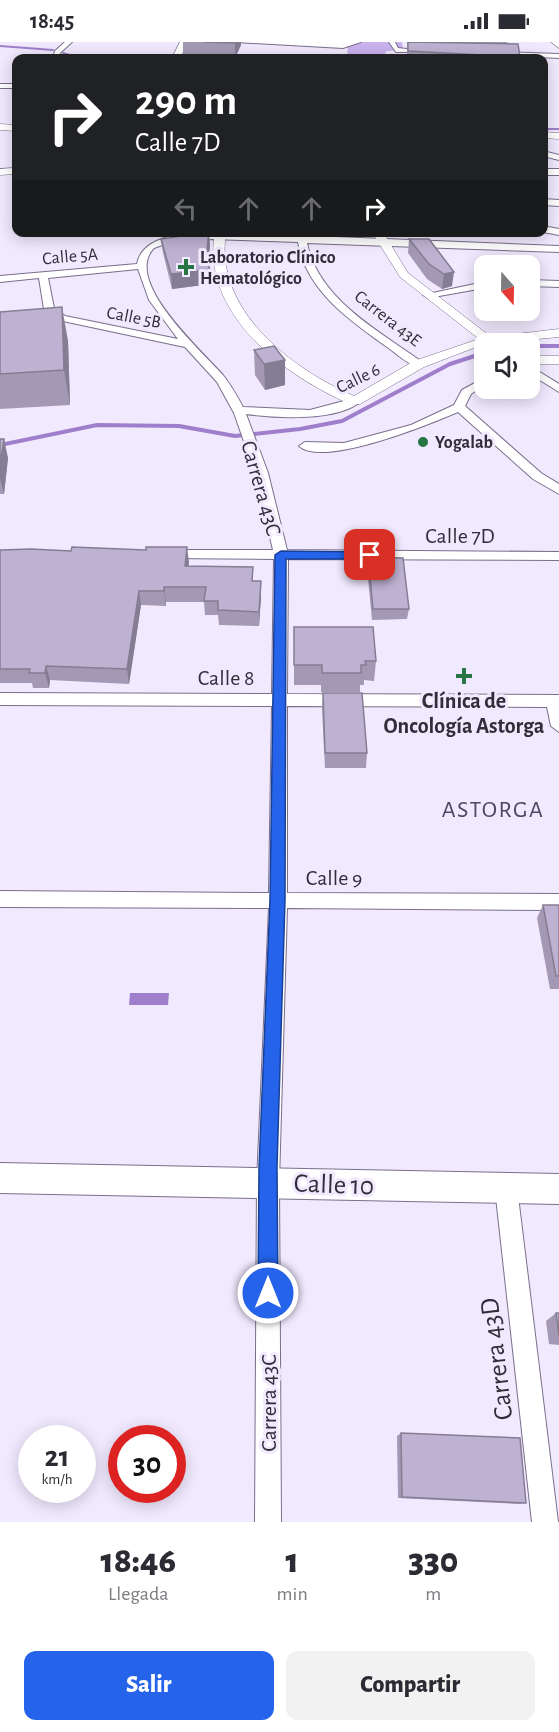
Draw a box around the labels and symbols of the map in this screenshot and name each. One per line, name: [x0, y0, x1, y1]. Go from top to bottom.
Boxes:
street label: Calle 5A: [42, 246, 99, 268]
place label: Laboratorio Clínico Hematológico: [200, 249, 336, 288]
north arrow: [474, 255, 540, 321]
marker: Laboratorio Clínico Hematológico: [177, 258, 195, 276]
street label: Carrera 43E: [351, 287, 424, 350]
street label: Calle 5B: [105, 304, 163, 332]
street label: Calle 6: [334, 361, 383, 397]
place label: Yogalab: [435, 434, 493, 452]
marker: Yogalab: [416, 435, 430, 449]
street label: Carrera 43C: [237, 438, 285, 538]
street label: Calle 7D: [425, 525, 495, 547]
pin: [344, 529, 395, 580]
street label: Calle 8: [198, 667, 254, 689]
marker: Clínica de Oncología Astorga: [455, 667, 473, 685]
place label: Clínica de Oncología Astorga: [384, 690, 545, 737]
district label: ASTORGA: [442, 798, 544, 822]
street label: Calle 9: [306, 867, 362, 889]
street label: Calle 10: [293, 1170, 375, 1199]
position arrow: [236, 1261, 300, 1325]
street label: Carrera 43D: [476, 1296, 517, 1422]
street label: Carrera 43C: [258, 1354, 280, 1452]
speed limit sign: 30: [108, 1425, 186, 1503]

